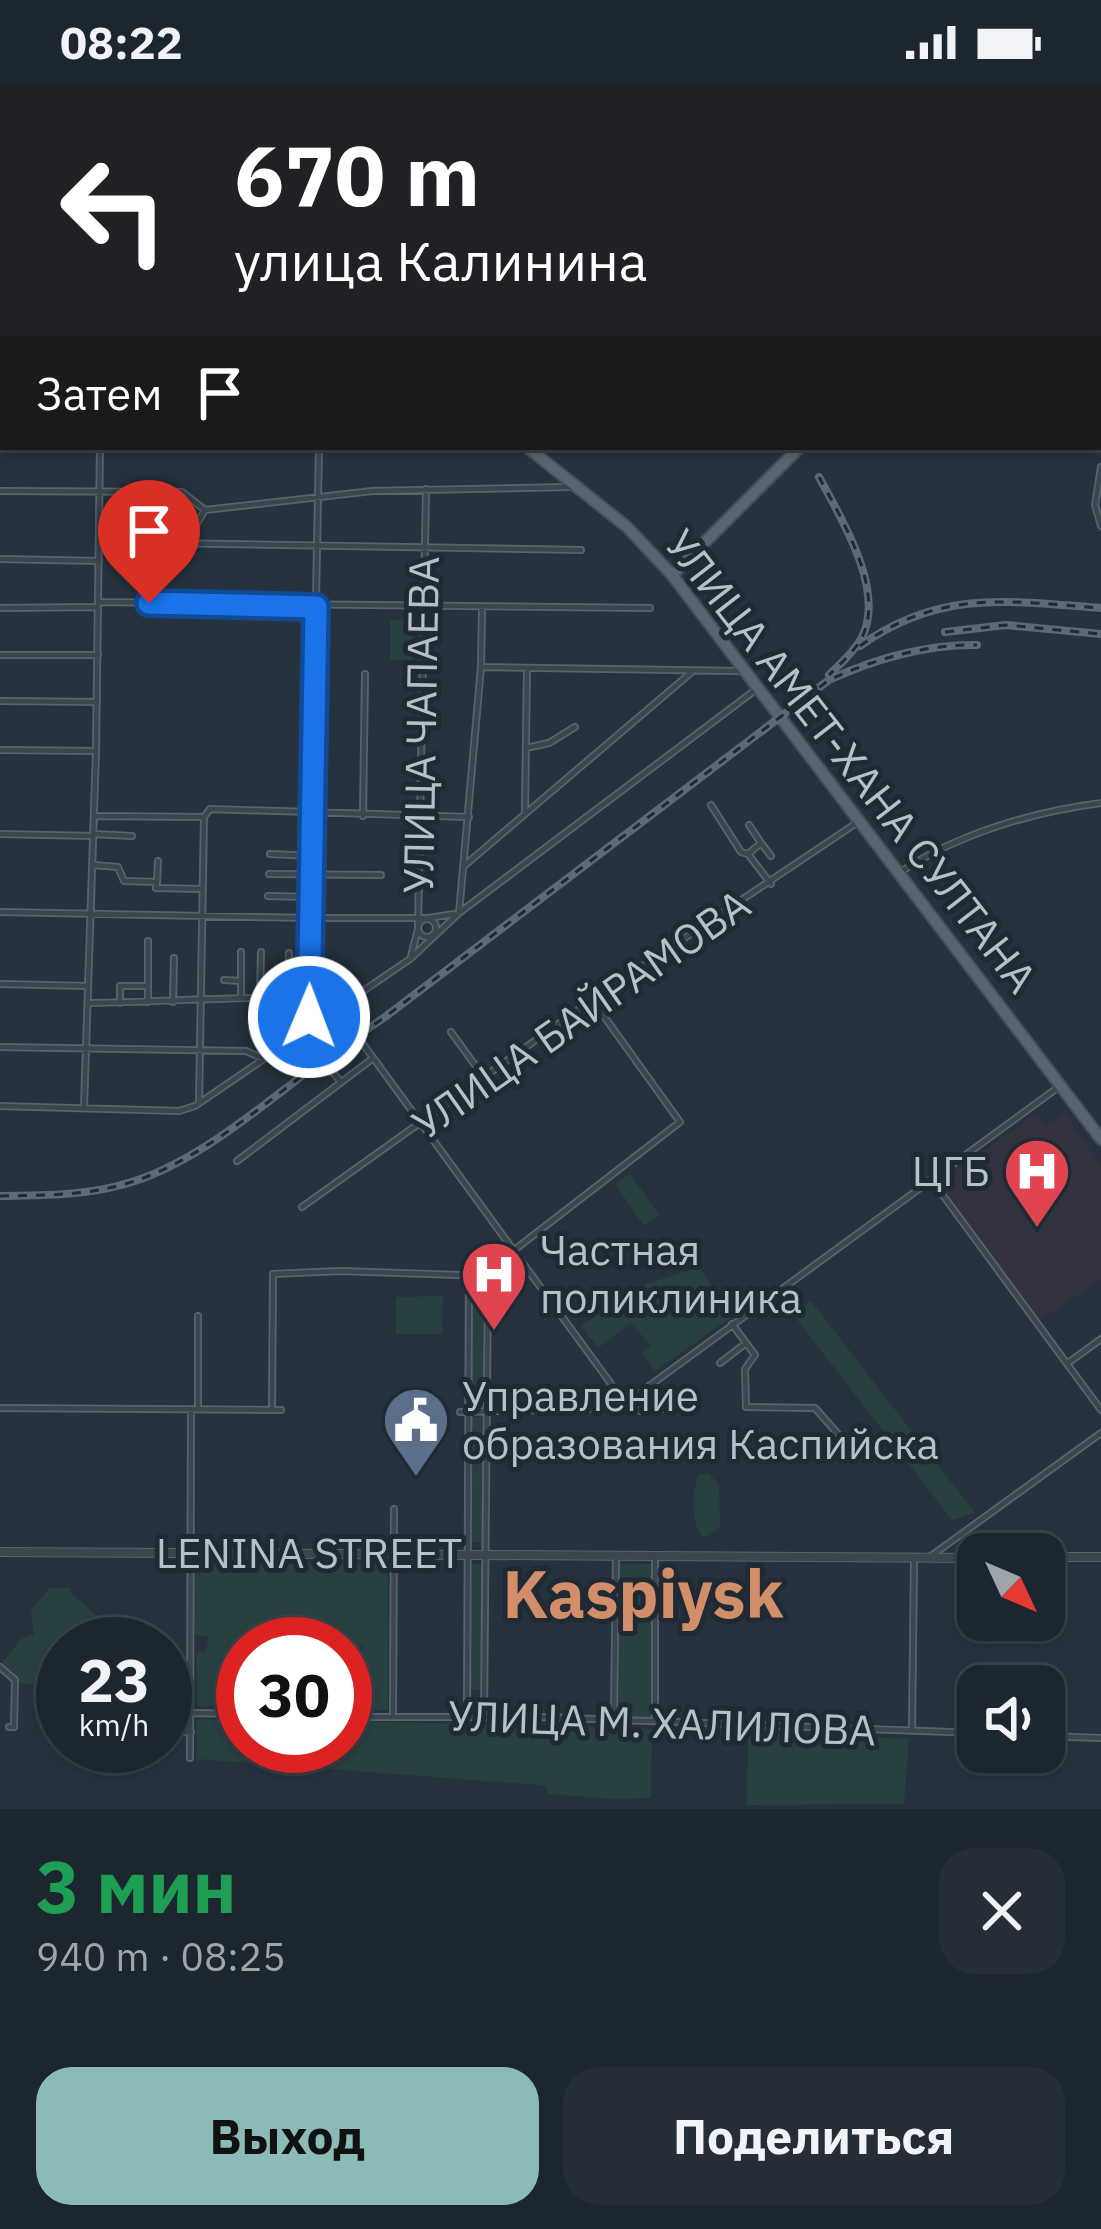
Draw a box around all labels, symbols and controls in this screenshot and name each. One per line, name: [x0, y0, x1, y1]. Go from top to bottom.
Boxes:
text: 08:22: [60, 13, 183, 71]
text: 670 m: [234, 120, 480, 229]
icon: left: [36, 132, 192, 288]
text: улица Калинина: [234, 226, 648, 296]
icon: arrive: [187, 360, 253, 426]
text: Затем: [36, 364, 163, 422]
pin: [98, 480, 200, 603]
icon: arrive: [116, 498, 182, 564]
street label: УЛИЦА АМЕТ-ХАНА СУЛТАНА: [653, 518, 1050, 1003]
street label: УЛИЦА ЧАПАЕВА: [390, 556, 451, 894]
street label: УЛИЦА БАЙРАМОВА: [401, 876, 760, 1151]
position arrow: [246, 954, 372, 1080]
hospital icon: ЦГБ: [1002, 1136, 1072, 1230]
place label: ЦГБ: [912, 1143, 990, 1198]
place label: Частная поликлиника: [540, 1222, 802, 1325]
hospital icon: Частная поликлиника: [459, 1239, 529, 1333]
place label: Управление образования Каспийска: [462, 1368, 939, 1471]
public building icon: Управление образования Каспийска: [381, 1385, 451, 1479]
street label: LENINA STREET: [156, 1525, 462, 1580]
north arrow: [957, 1533, 1065, 1641]
map controls: [957, 1533, 1065, 1773]
district label: Kaspiysk: [502, 1550, 784, 1636]
speed limit sign: 30: [216, 1617, 372, 1773]
text: 23: [78, 1640, 150, 1719]
button: sound: [957, 1665, 1065, 1773]
street label: УЛИЦА М. ХАЛИЛОВА: [447, 1688, 877, 1757]
text: km/h: [79, 1705, 149, 1744]
text: 3 мин: [36, 1839, 237, 1933]
button: close: [939, 1848, 1065, 1974]
text: 940 m · 08:25: [36, 1931, 286, 1982]
button: Выход: [36, 2067, 539, 2205]
button: Поделиться: [563, 2067, 1065, 2205]

